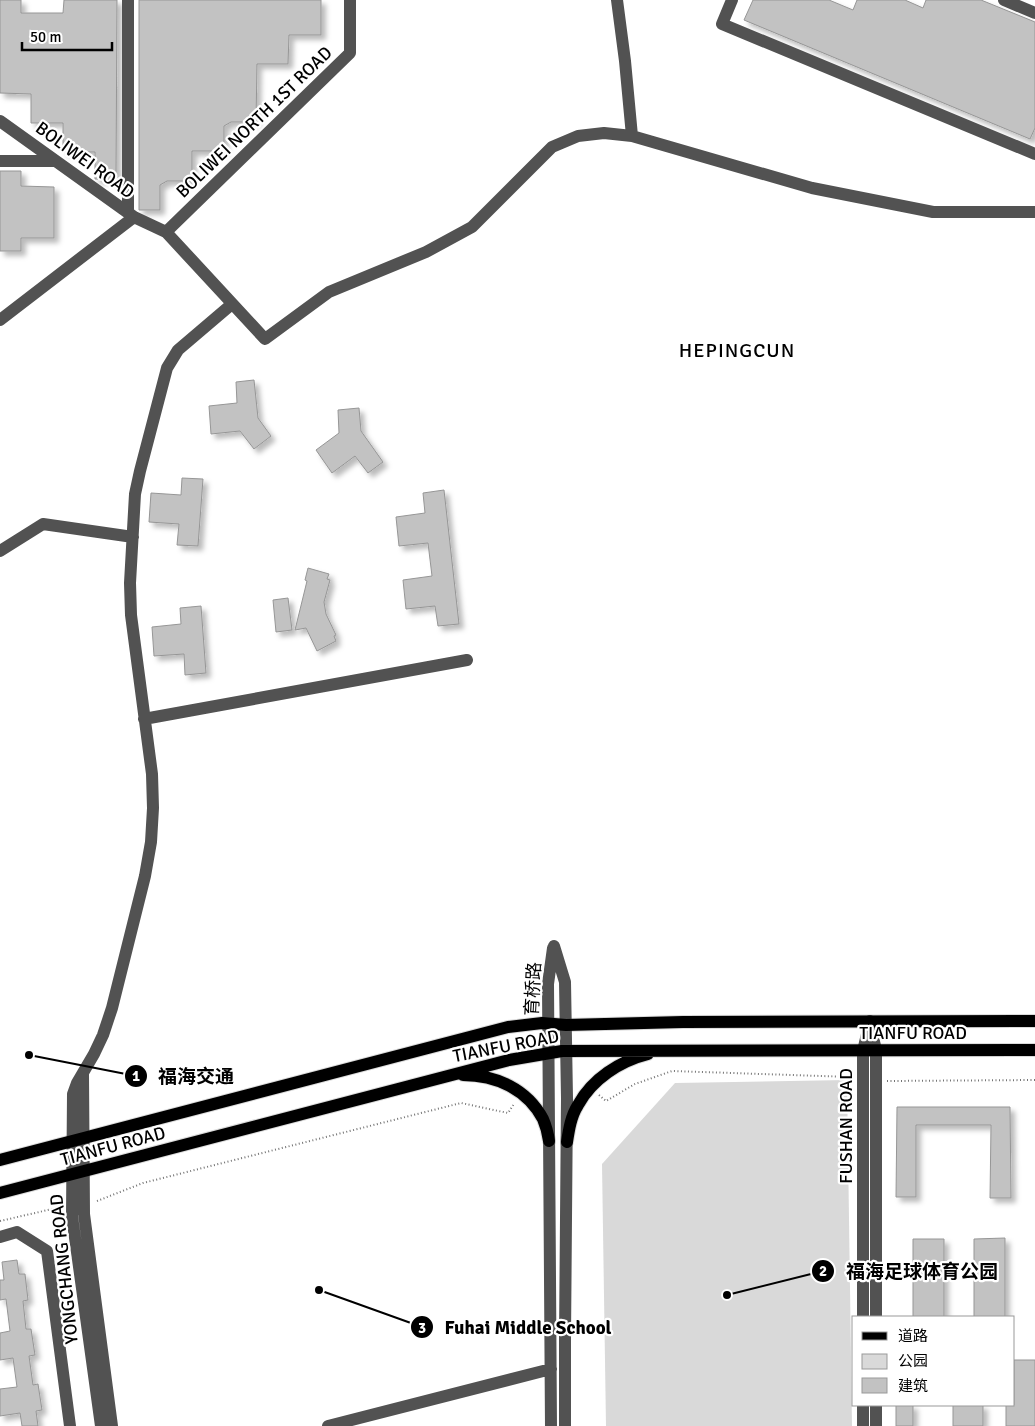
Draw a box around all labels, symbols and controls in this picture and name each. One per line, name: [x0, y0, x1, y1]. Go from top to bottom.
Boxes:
scale bar: [22, 20, 112, 52]
text: 50 m: [30, 28, 61, 46]
street label: BOLIWEI NORTH 1ST ROAD: [171, 42, 337, 202]
street label: BOLIWEI ROAD: [31, 117, 139, 203]
district label: HEPINGCUN: [679, 338, 795, 363]
street label: 育桥路: [521, 961, 545, 1017]
street label: TIANFU ROAD: [859, 1022, 967, 1044]
street label: TIANFU ROAD: [451, 1025, 561, 1067]
callout: 福海交通: [123, 1059, 244, 1093]
text: 福海交通: [158, 1065, 234, 1089]
text: 1: [132, 1067, 140, 1085]
street label: FUSHAN ROAD: [835, 1068, 857, 1184]
street label: TIANFU ROAD: [58, 1121, 168, 1171]
street label: YONGCHANG ROAD: [45, 1193, 83, 1345]
callout: 福海足球体育公园: [811, 1254, 1008, 1288]
text: 福海足球体育公园: [846, 1260, 998, 1284]
text: 2: [819, 1262, 827, 1280]
callout: Fuhai Middle School: [409, 1310, 621, 1344]
text: Fuhai Middle School: [444, 1316, 612, 1340]
legend: [852, 1316, 1015, 1406]
text: 3: [418, 1319, 426, 1337]
text: 道路: [898, 1327, 928, 1345]
text: 公园: [898, 1352, 928, 1370]
text: 建筑: [898, 1377, 928, 1395]

